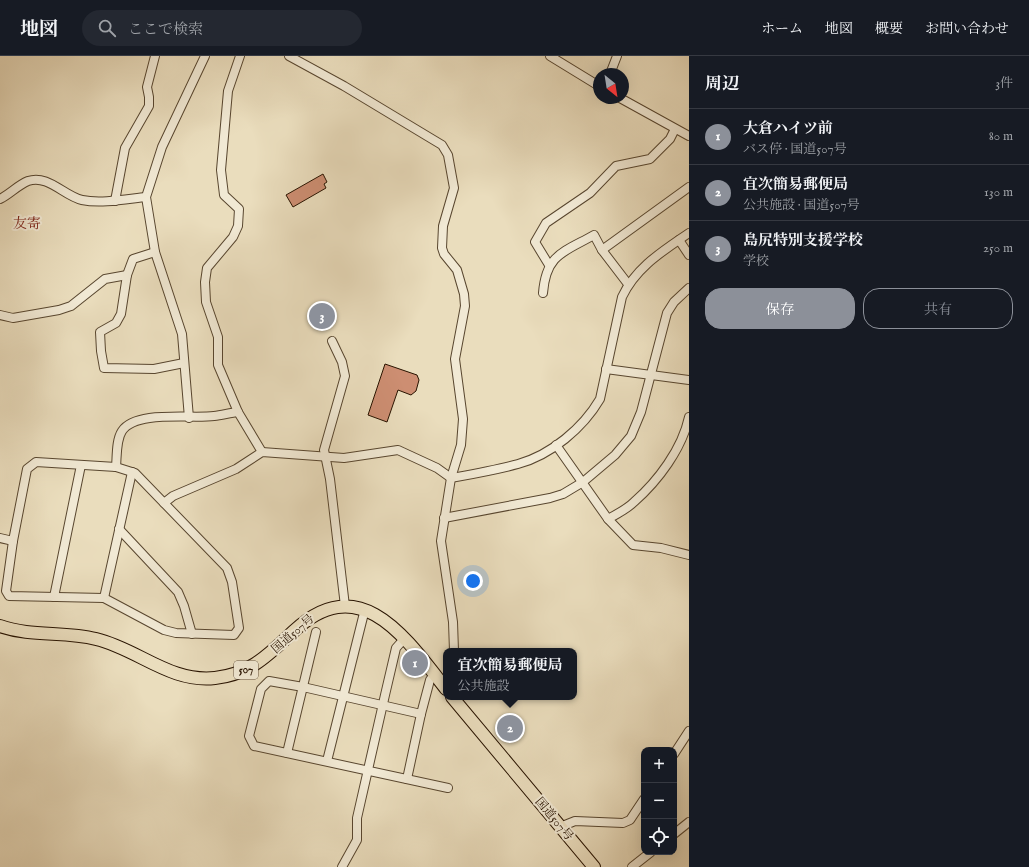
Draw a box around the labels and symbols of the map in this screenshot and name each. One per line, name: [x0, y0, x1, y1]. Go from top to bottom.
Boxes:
north arrow: [593, 68, 629, 104]
district label: 友寄: [13, 215, 41, 233]
pin: 3: [309, 301, 335, 331]
your location: [463, 571, 483, 591]
street label: 国道507号: [269, 611, 317, 657]
pin: 1: [402, 648, 428, 678]
road number: 507: [234, 661, 258, 679]
pin: 2: [497, 713, 523, 743]
street label: 国道507号: [532, 794, 576, 844]

